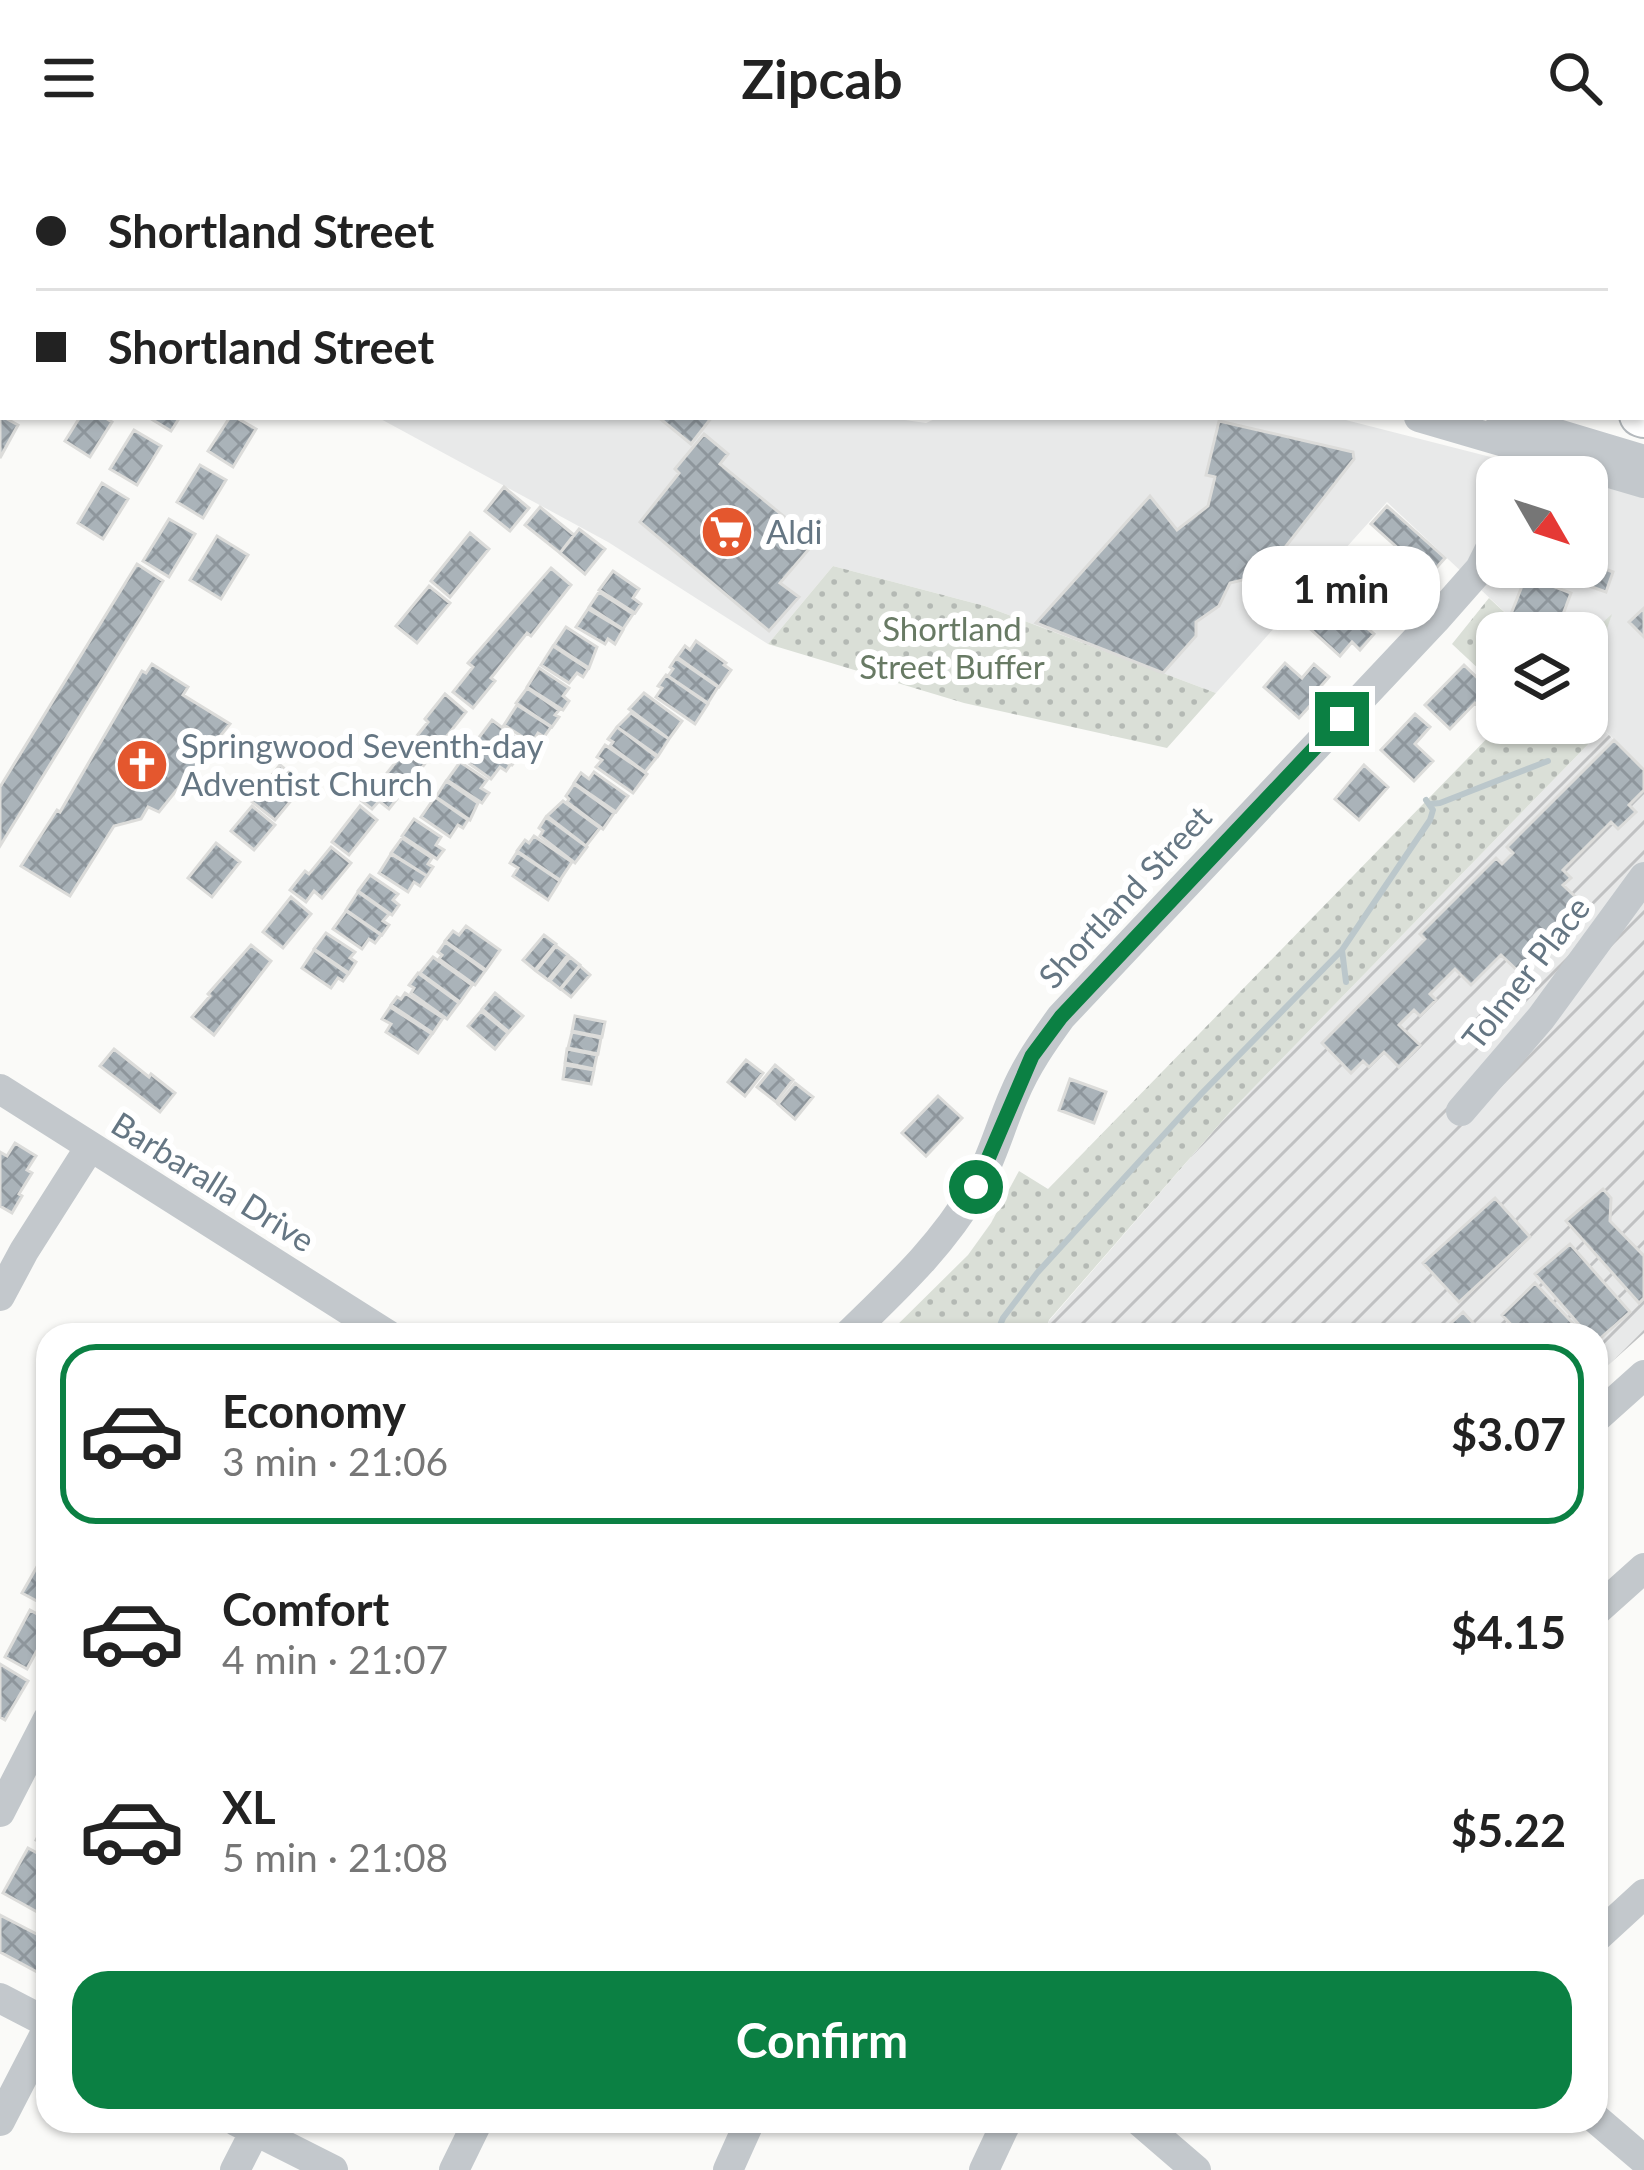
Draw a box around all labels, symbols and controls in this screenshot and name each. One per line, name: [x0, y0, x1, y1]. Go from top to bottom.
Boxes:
icon: menu: [36, 45, 102, 111]
icon: search: [1542, 45, 1608, 111]
text: Zipcab: [741, 46, 903, 111]
text: Shortland Street: [108, 204, 434, 258]
text: Shortland Street: [108, 320, 434, 374]
north arrow: [1476, 456, 1608, 588]
map controls: [1476, 456, 1608, 744]
supermarket icon: Aldi: [699, 504, 755, 560]
place label: Aldi: [766, 511, 822, 551]
callout: 1 min: [1243, 545, 1441, 629]
text: 1 min: [1293, 565, 1389, 611]
park label: Shortland Street Buffer: [859, 608, 1045, 686]
button: layers: [1476, 612, 1608, 744]
route end: [1315, 692, 1369, 746]
place label: Springwood Seventh-day Adventist Church: [181, 725, 544, 803]
church icon: Springwood Seventh-day Adventist Church: [114, 737, 170, 793]
street label: Shortland Street: [1030, 797, 1219, 996]
street label: Tolmer Place: [1453, 888, 1597, 1057]
street label: Barbaralla Drive: [105, 1103, 322, 1259]
route start: [949, 1160, 1003, 1214]
icon: car: [78, 1380, 186, 1488]
text: Economy: [222, 1384, 406, 1438]
text: $3.07: [1451, 1407, 1566, 1461]
text: 3 min · 21:06: [222, 1438, 448, 1484]
icon: car: [78, 1578, 186, 1686]
text: Comfort: [222, 1582, 389, 1636]
text: $4.15: [1451, 1605, 1566, 1659]
text: 4 min · 21:07: [222, 1636, 448, 1682]
icon: car: [78, 1776, 186, 1884]
text: XL: [222, 1780, 276, 1834]
text: $5.22: [1451, 1803, 1566, 1857]
text: 5 min · 21:08: [222, 1834, 448, 1880]
button: Confirm: [72, 1971, 1572, 2109]

